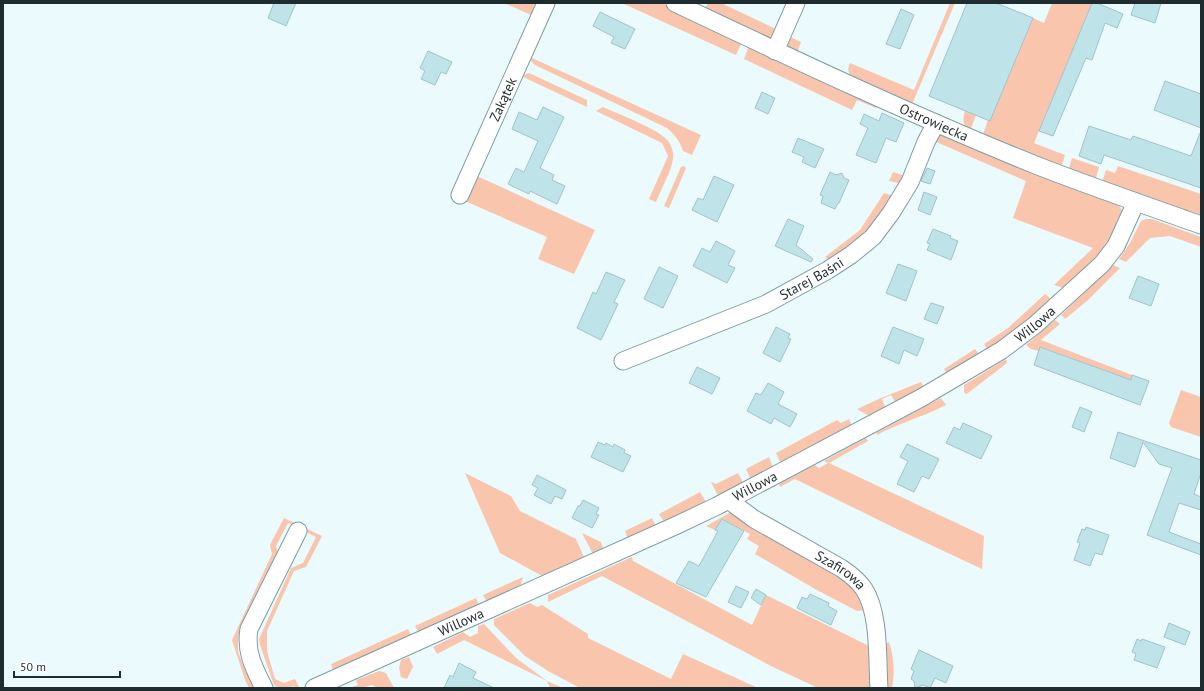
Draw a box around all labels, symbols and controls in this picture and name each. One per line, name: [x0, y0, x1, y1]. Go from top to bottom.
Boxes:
street label: Zakątek: [485, 74, 521, 124]
street label: Ostrowiecka: [897, 99, 971, 145]
street label: Starej Baśni: [776, 253, 847, 304]
street label: Willowa: [1011, 302, 1059, 346]
street label: Willowa: [729, 467, 780, 505]
street label: Szafirowa: [812, 546, 870, 593]
street label: Willowa: [435, 604, 487, 640]
scale bar: [14, 653, 120, 679]
text: 50 m: [20, 659, 46, 674]

